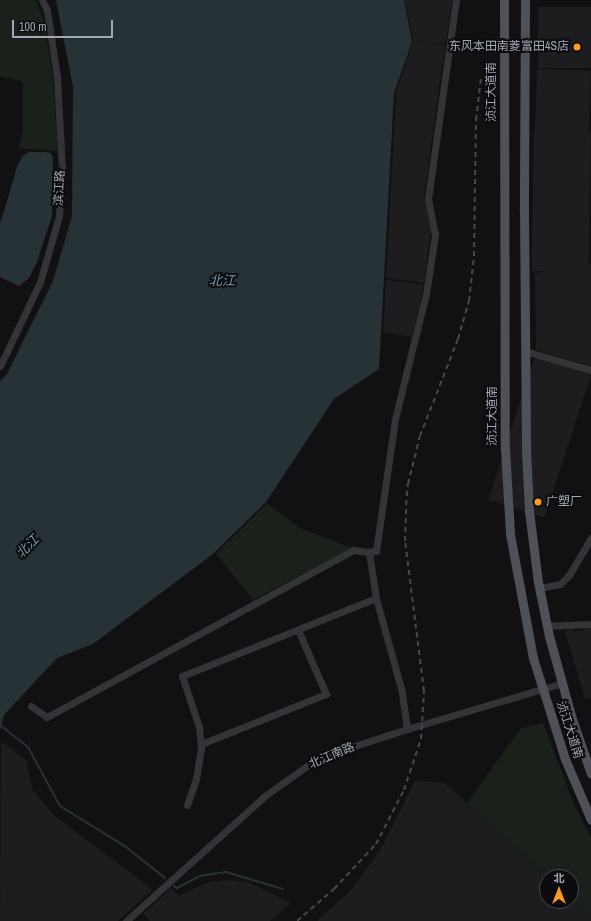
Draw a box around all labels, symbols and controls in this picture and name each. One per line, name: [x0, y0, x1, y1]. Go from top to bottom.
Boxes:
scale bar: [14, 12, 115, 38]
text: 100 m: [19, 19, 46, 35]
place label: 东风本田南菱富田4S店: [449, 40, 569, 54]
marker: 东风本田南菱富田4S店: [572, 42, 582, 52]
street label: 浈江大道南: [485, 62, 499, 122]
street label: 滨江路: [52, 170, 68, 206]
water label: 北江: [209, 273, 235, 289]
street label: 浈江大道南: [486, 386, 500, 446]
place label: 广塑厂: [546, 495, 582, 509]
marker: 广塑厂: [533, 497, 543, 507]
water label: 北江: [13, 532, 43, 562]
street label: 浈江大道南: [553, 699, 585, 761]
street label: 北江南路: [307, 740, 357, 772]
north arrow: [539, 869, 579, 909]
text: 北: [554, 871, 565, 885]

